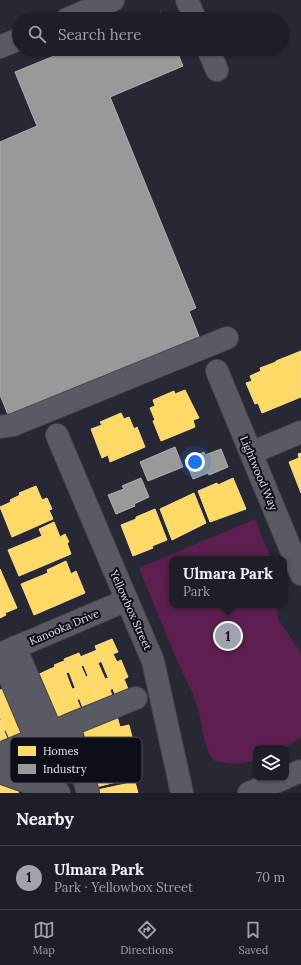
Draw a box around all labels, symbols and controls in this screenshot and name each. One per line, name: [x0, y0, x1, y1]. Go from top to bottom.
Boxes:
search box: [12, 12, 289, 56]
icon: search: [26, 23, 48, 45]
text: Search here: [58, 25, 141, 44]
street label: Lightwood Way: [237, 434, 281, 513]
your location: [185, 452, 205, 472]
popup: [169, 556, 287, 608]
text: Ulmara Park: [183, 564, 273, 583]
street label: Yellowbox Street: [107, 567, 155, 653]
text: Park: [183, 583, 210, 600]
street label: Kanooka Drive: [27, 606, 101, 648]
pin: 1: [215, 621, 241, 651]
legend: [10, 737, 142, 783]
text: Homes: [43, 744, 79, 758]
map controls: [253, 745, 289, 781]
button: layers: [253, 745, 289, 781]
text: Industry: [43, 762, 87, 776]
text: Nearby: [16, 808, 74, 830]
text: Ulmara Park: [54, 860, 144, 879]
text: 1: [26, 869, 32, 886]
text: 70 m: [256, 869, 285, 886]
text: Park · Yellowbox Street: [54, 879, 193, 896]
tab: Map: [33, 919, 55, 957]
tab: Directions: [120, 919, 173, 957]
tab: Saved: [239, 919, 268, 957]

